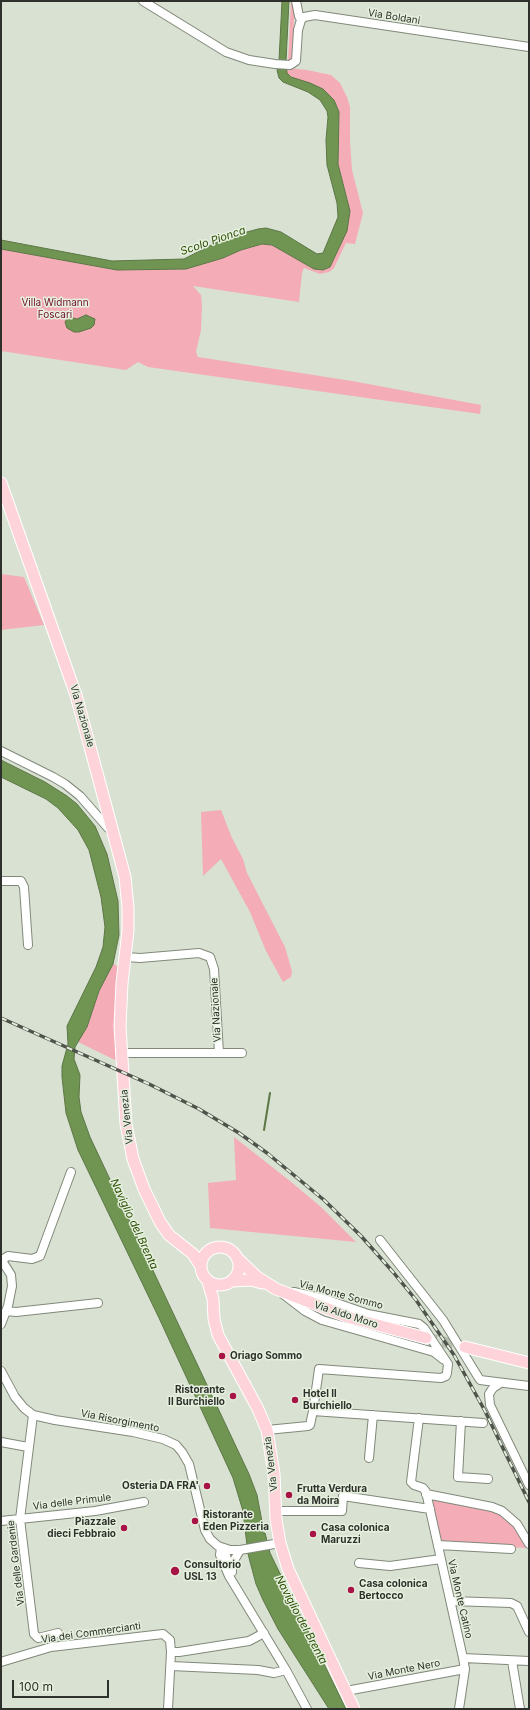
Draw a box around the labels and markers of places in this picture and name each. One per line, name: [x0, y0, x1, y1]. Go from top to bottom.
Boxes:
place label: Oriago Sommo: [230, 1350, 302, 1362]
marker: Oriago Sommo: [217, 1351, 227, 1361]
place label: Ristorante Il Burchiello: [168, 1384, 225, 1408]
place label: Hotel Il Burchiello: [303, 1388, 352, 1412]
marker: Ristorante Il Burchiello: [228, 1391, 238, 1401]
marker: Hotel Il Burchiello: [290, 1395, 300, 1405]
place label: Osteria DA FRA': [122, 1480, 199, 1492]
marker: Osteria DA FRA': [202, 1481, 212, 1491]
place label: Frutta Verdura da Moira: [297, 1483, 367, 1506]
marker: Frutta Verdura da Moira: [284, 1490, 294, 1500]
place label: Ristorante Eden Pizzeria: [203, 1509, 269, 1532]
place label: Piazzale dieci Febbraio: [47, 1516, 116, 1540]
marker: Ristorante Eden Pizzeria: [190, 1516, 200, 1526]
place label: Casa colonica Maruzzi: [321, 1522, 390, 1546]
marker: Piazzale dieci Febbraio: [119, 1523, 129, 1533]
marker: Casa colonica Maruzzi: [308, 1529, 318, 1539]
place label: Consultorio USL 13: [184, 1559, 241, 1582]
marker: Consultorio USL 13: [169, 1565, 181, 1577]
place label: Casa colonica Bertocco: [359, 1578, 428, 1602]
marker: Casa colonica Bertocco: [346, 1585, 356, 1595]

